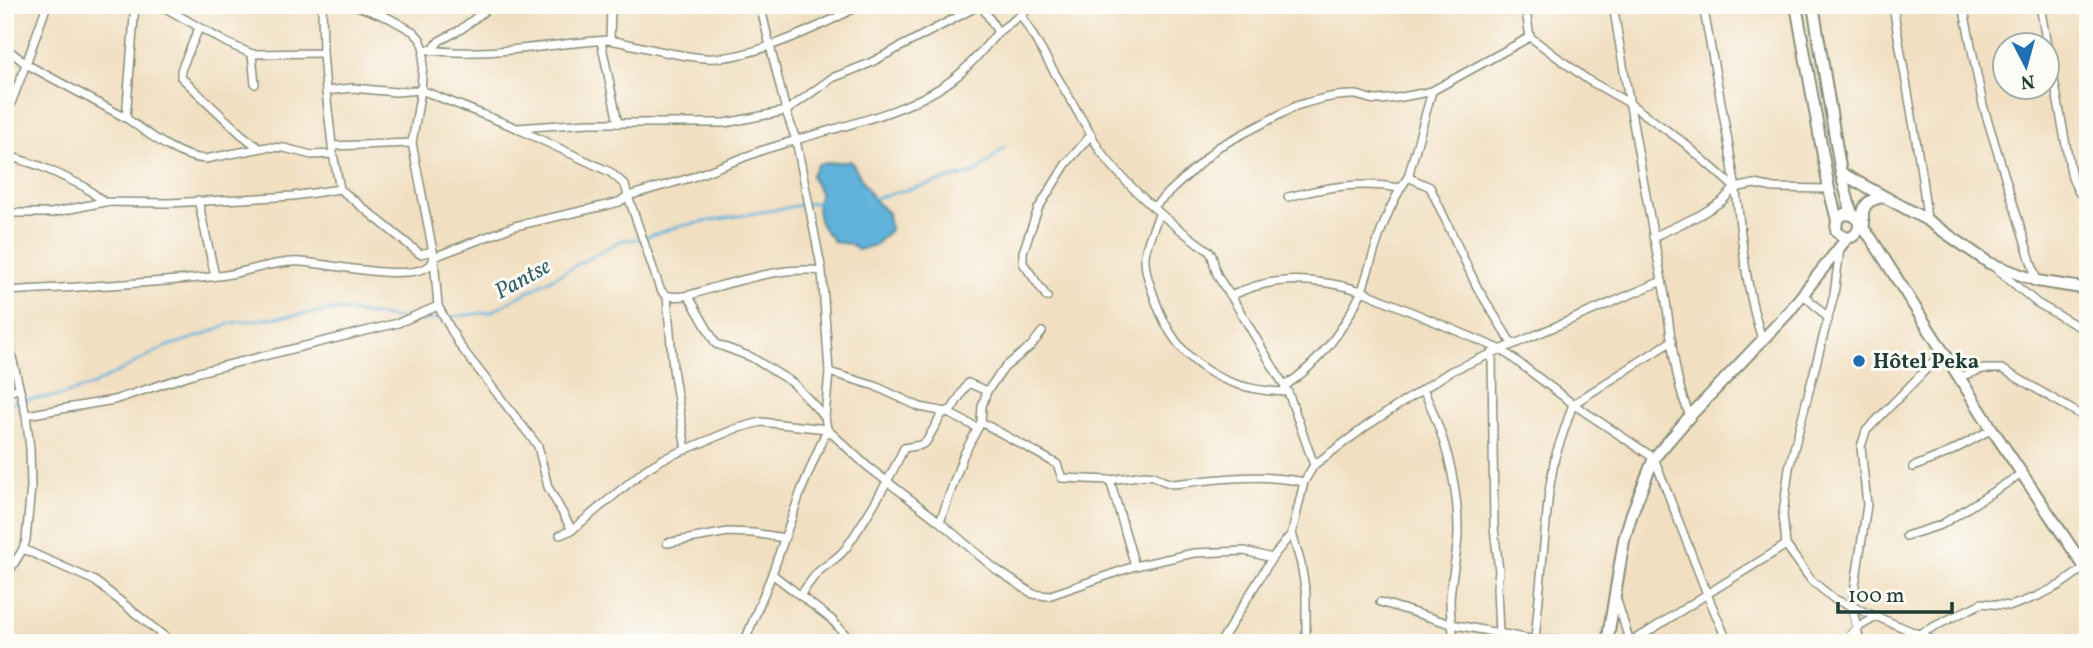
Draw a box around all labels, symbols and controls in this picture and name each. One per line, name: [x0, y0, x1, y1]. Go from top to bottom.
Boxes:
north arrow: [1992, 32, 2062, 102]
text: N: [2019, 67, 2036, 95]
water label: Pantse: [489, 251, 557, 308]
place label: Hôtel Peka: [1873, 348, 1979, 377]
marker: Hôtel Peka: [1851, 353, 1867, 369]
scale bar: [1838, 571, 1951, 615]
text: 100 m: [1848, 582, 1905, 611]

